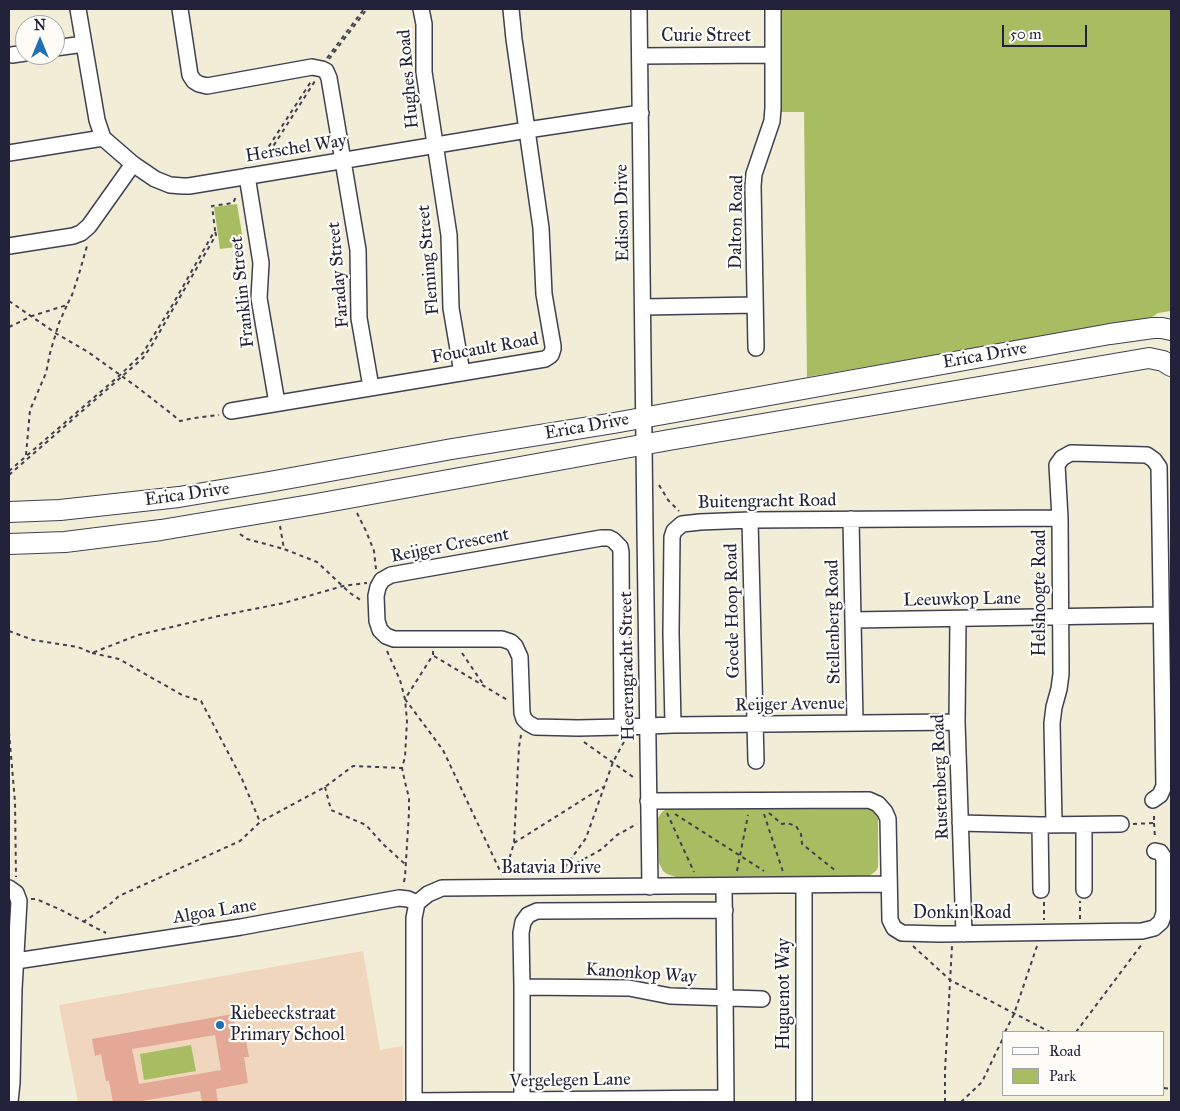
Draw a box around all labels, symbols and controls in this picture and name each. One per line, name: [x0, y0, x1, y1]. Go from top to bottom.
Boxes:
north arrow: [15, 15, 65, 65]
scale bar: [1005, 15, 1090, 47]
text: N: [34, 17, 46, 34]
text: 50 m: [1010, 25, 1042, 43]
street label: Curie Street: [661, 26, 751, 48]
street label: Hughes Road: [394, 28, 424, 130]
street label: Herschel Way: [244, 130, 348, 168]
street label: Edison Drive: [611, 164, 635, 262]
street label: Dalton Road: [725, 175, 749, 269]
street label: Fleming Street: [413, 204, 445, 316]
street label: Faraday Street: [324, 221, 354, 329]
street label: Franklin Street: [226, 235, 260, 349]
street label: Foucault Road: [430, 329, 540, 369]
street label: Erica Drive: [941, 338, 1029, 374]
street label: Erica Drive: [543, 409, 631, 445]
street label: Erica Drive: [143, 478, 231, 512]
street label: Buitengracht Road: [697, 490, 837, 514]
street label: Reijger Crescent: [389, 524, 511, 568]
street label: Helshoogte Road: [1030, 529, 1052, 657]
street label: Goede Hoop Road: [721, 543, 745, 679]
street label: Stellenberg Road: [822, 559, 846, 685]
street label: Leeuwkop Lane: [903, 588, 1021, 612]
street label: Heerengracht Street: [616, 591, 640, 741]
street label: Reijger Avenue: [735, 693, 845, 717]
street label: Rustenberg Road: [928, 714, 954, 840]
street label: Batavia Drive: [501, 858, 601, 880]
street label: Algoa Lane: [172, 895, 258, 929]
street label: Donkin Road: [913, 903, 1011, 925]
street label: Huguenot Way: [774, 938, 796, 1050]
street label: Kanonkop Way: [585, 959, 697, 989]
place label: Riebeeckstraat Primary School: [230, 1004, 345, 1046]
marker: Riebeeckstraat Primary School: [214, 1019, 226, 1031]
legend: [1002, 1031, 1165, 1096]
text: Road: [1049, 1042, 1081, 1060]
text: Park: [1049, 1067, 1076, 1085]
street label: Vergelegen Lane: [509, 1069, 631, 1093]

